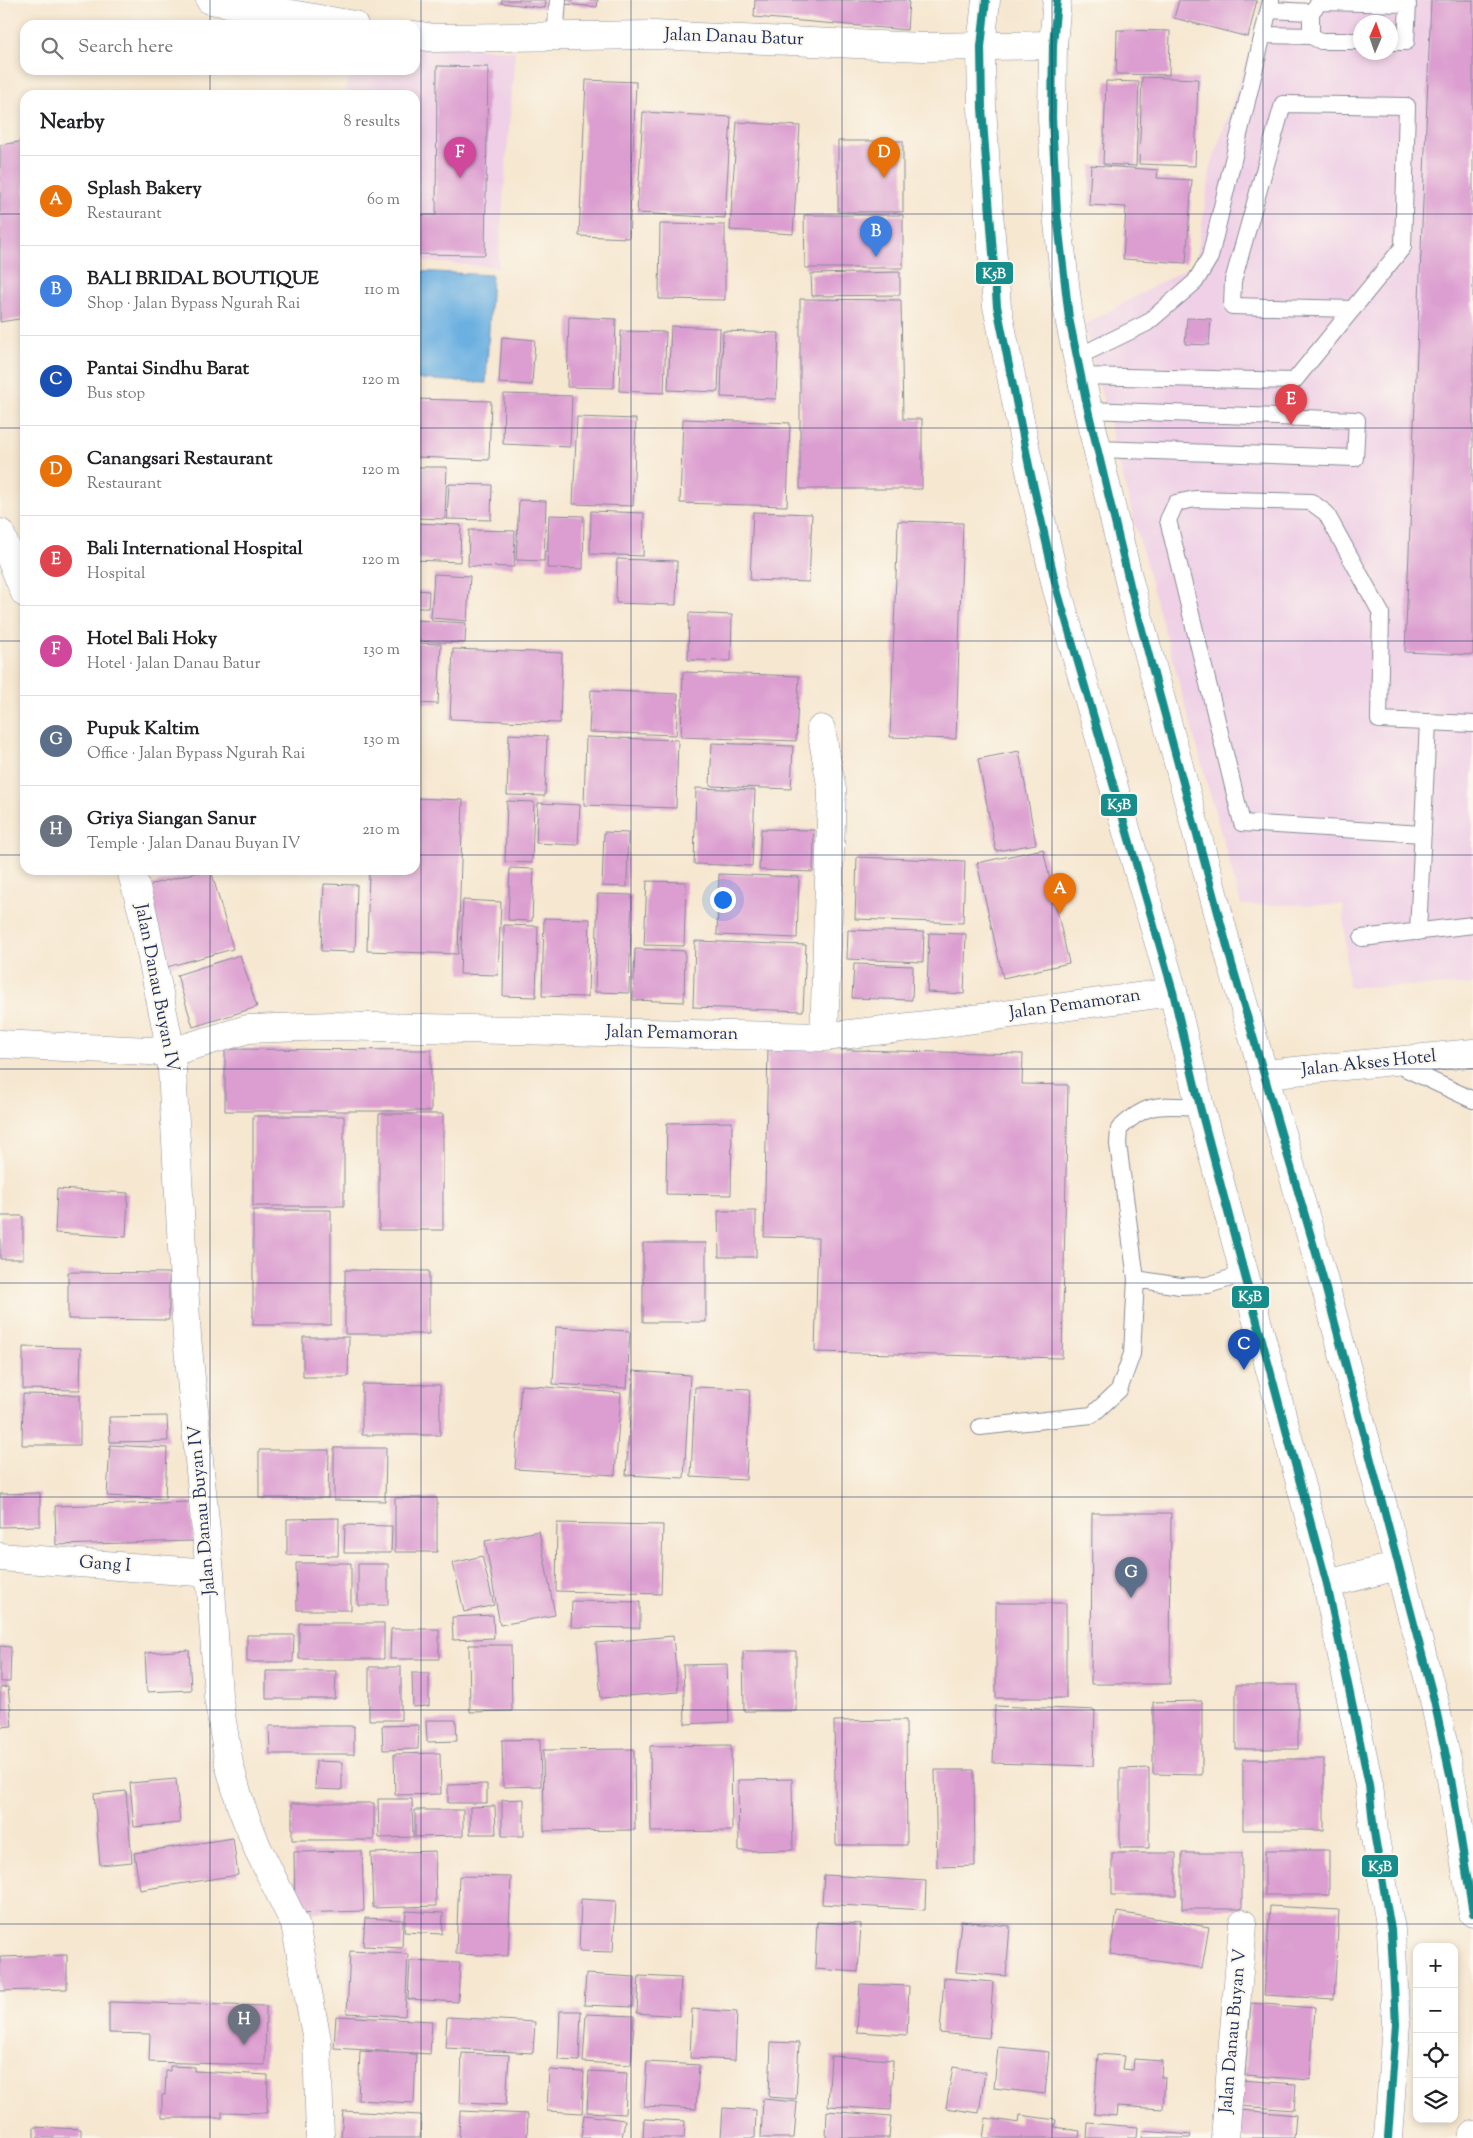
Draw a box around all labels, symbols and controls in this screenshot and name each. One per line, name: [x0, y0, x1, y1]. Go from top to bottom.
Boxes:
north arrow: [1353, 15, 1398, 60]
search box: [20, 20, 420, 75]
street label: Jalan Danau Batur: [663, 23, 804, 53]
icon: search: [38, 34, 66, 62]
text: Search here: [78, 34, 173, 61]
text: Nearby: [40, 108, 105, 138]
text: 8 results: [344, 111, 400, 134]
pin: F: [444, 137, 476, 178]
pin: D: [868, 137, 900, 178]
text: Splash Bakery: [87, 176, 202, 203]
text: A: [50, 189, 63, 212]
text: 60 m: [367, 189, 400, 212]
text: Restaurant: [87, 203, 162, 226]
pin: B: [860, 216, 892, 257]
line badge: K5B: [975, 261, 1014, 285]
text: K5B: [982, 265, 1006, 285]
text: BALI BRIDAL BOUTIQUE: [87, 266, 319, 293]
text: B: [51, 279, 61, 302]
text: 110 m: [364, 279, 400, 302]
text: Shop · Jalan Bypass Ngurah Rai: [87, 293, 300, 316]
text: Pantai Sindhu Barat: [87, 356, 249, 383]
text: C: [50, 369, 62, 392]
text: 120 m: [362, 369, 400, 392]
text: Bus stop: [87, 383, 145, 406]
pin: E: [1275, 384, 1307, 425]
text: Canangsari Restaurant: [87, 446, 272, 473]
text: D: [50, 459, 62, 482]
text: 120 m: [362, 459, 400, 482]
text: Restaurant: [87, 473, 162, 496]
text: Bali International Hospital: [87, 536, 303, 563]
text: E: [51, 549, 61, 572]
text: 120 m: [362, 549, 400, 572]
text: Hospital: [87, 563, 145, 586]
text: Hotel Bali Hoky: [87, 626, 217, 653]
text: F: [52, 639, 60, 662]
text: 130 m: [363, 639, 400, 662]
text: Hotel · Jalan Danau Batur: [87, 653, 260, 676]
text: Pupuk Kaltim: [87, 716, 200, 743]
text: G: [49, 729, 63, 752]
text: 130 m: [363, 729, 400, 752]
text: Office · Jalan Bypass Ngurah Rai: [87, 743, 305, 766]
line badge: K5B: [1100, 793, 1138, 817]
text: K5B: [1107, 796, 1131, 816]
text: Griya Siangan Sanur: [87, 806, 256, 833]
text: H: [50, 819, 62, 842]
text: 210 m: [362, 819, 400, 842]
text: Temple · Jalan Danau Buyan IV: [87, 833, 300, 856]
pin: A: [1044, 873, 1076, 914]
your location: [710, 887, 736, 913]
street label: Jalan Danau Buyan IV: [127, 901, 185, 1075]
street label: Jalan Pemamoran: [1007, 983, 1143, 1027]
street label: Jalan Pemamoran: [605, 1020, 739, 1048]
street label: Jalan Akses Hotel: [1299, 1044, 1438, 1084]
line badge: K5B: [1231, 1285, 1270, 1309]
text: K5B: [1238, 1288, 1262, 1308]
pin: C: [1228, 1329, 1260, 1370]
street label: Jalan Danau Buyan IV: [183, 1423, 223, 1597]
street label: Gang I: [78, 1550, 132, 1580]
pin: G: [1115, 1557, 1147, 1598]
line badge: K5B: [1361, 1854, 1399, 1878]
text: K5B: [1368, 1858, 1392, 1878]
map controls: [1413, 1943, 1458, 2123]
button: +: [1413, 1943, 1458, 1988]
street label: Jalan Danau Buyan V: [1214, 1947, 1254, 2115]
button: −: [1413, 1988, 1458, 2033]
pin: H: [228, 2004, 260, 2045]
button: locate: [1413, 2033, 1458, 2078]
button: layers: [1413, 2078, 1458, 2123]

